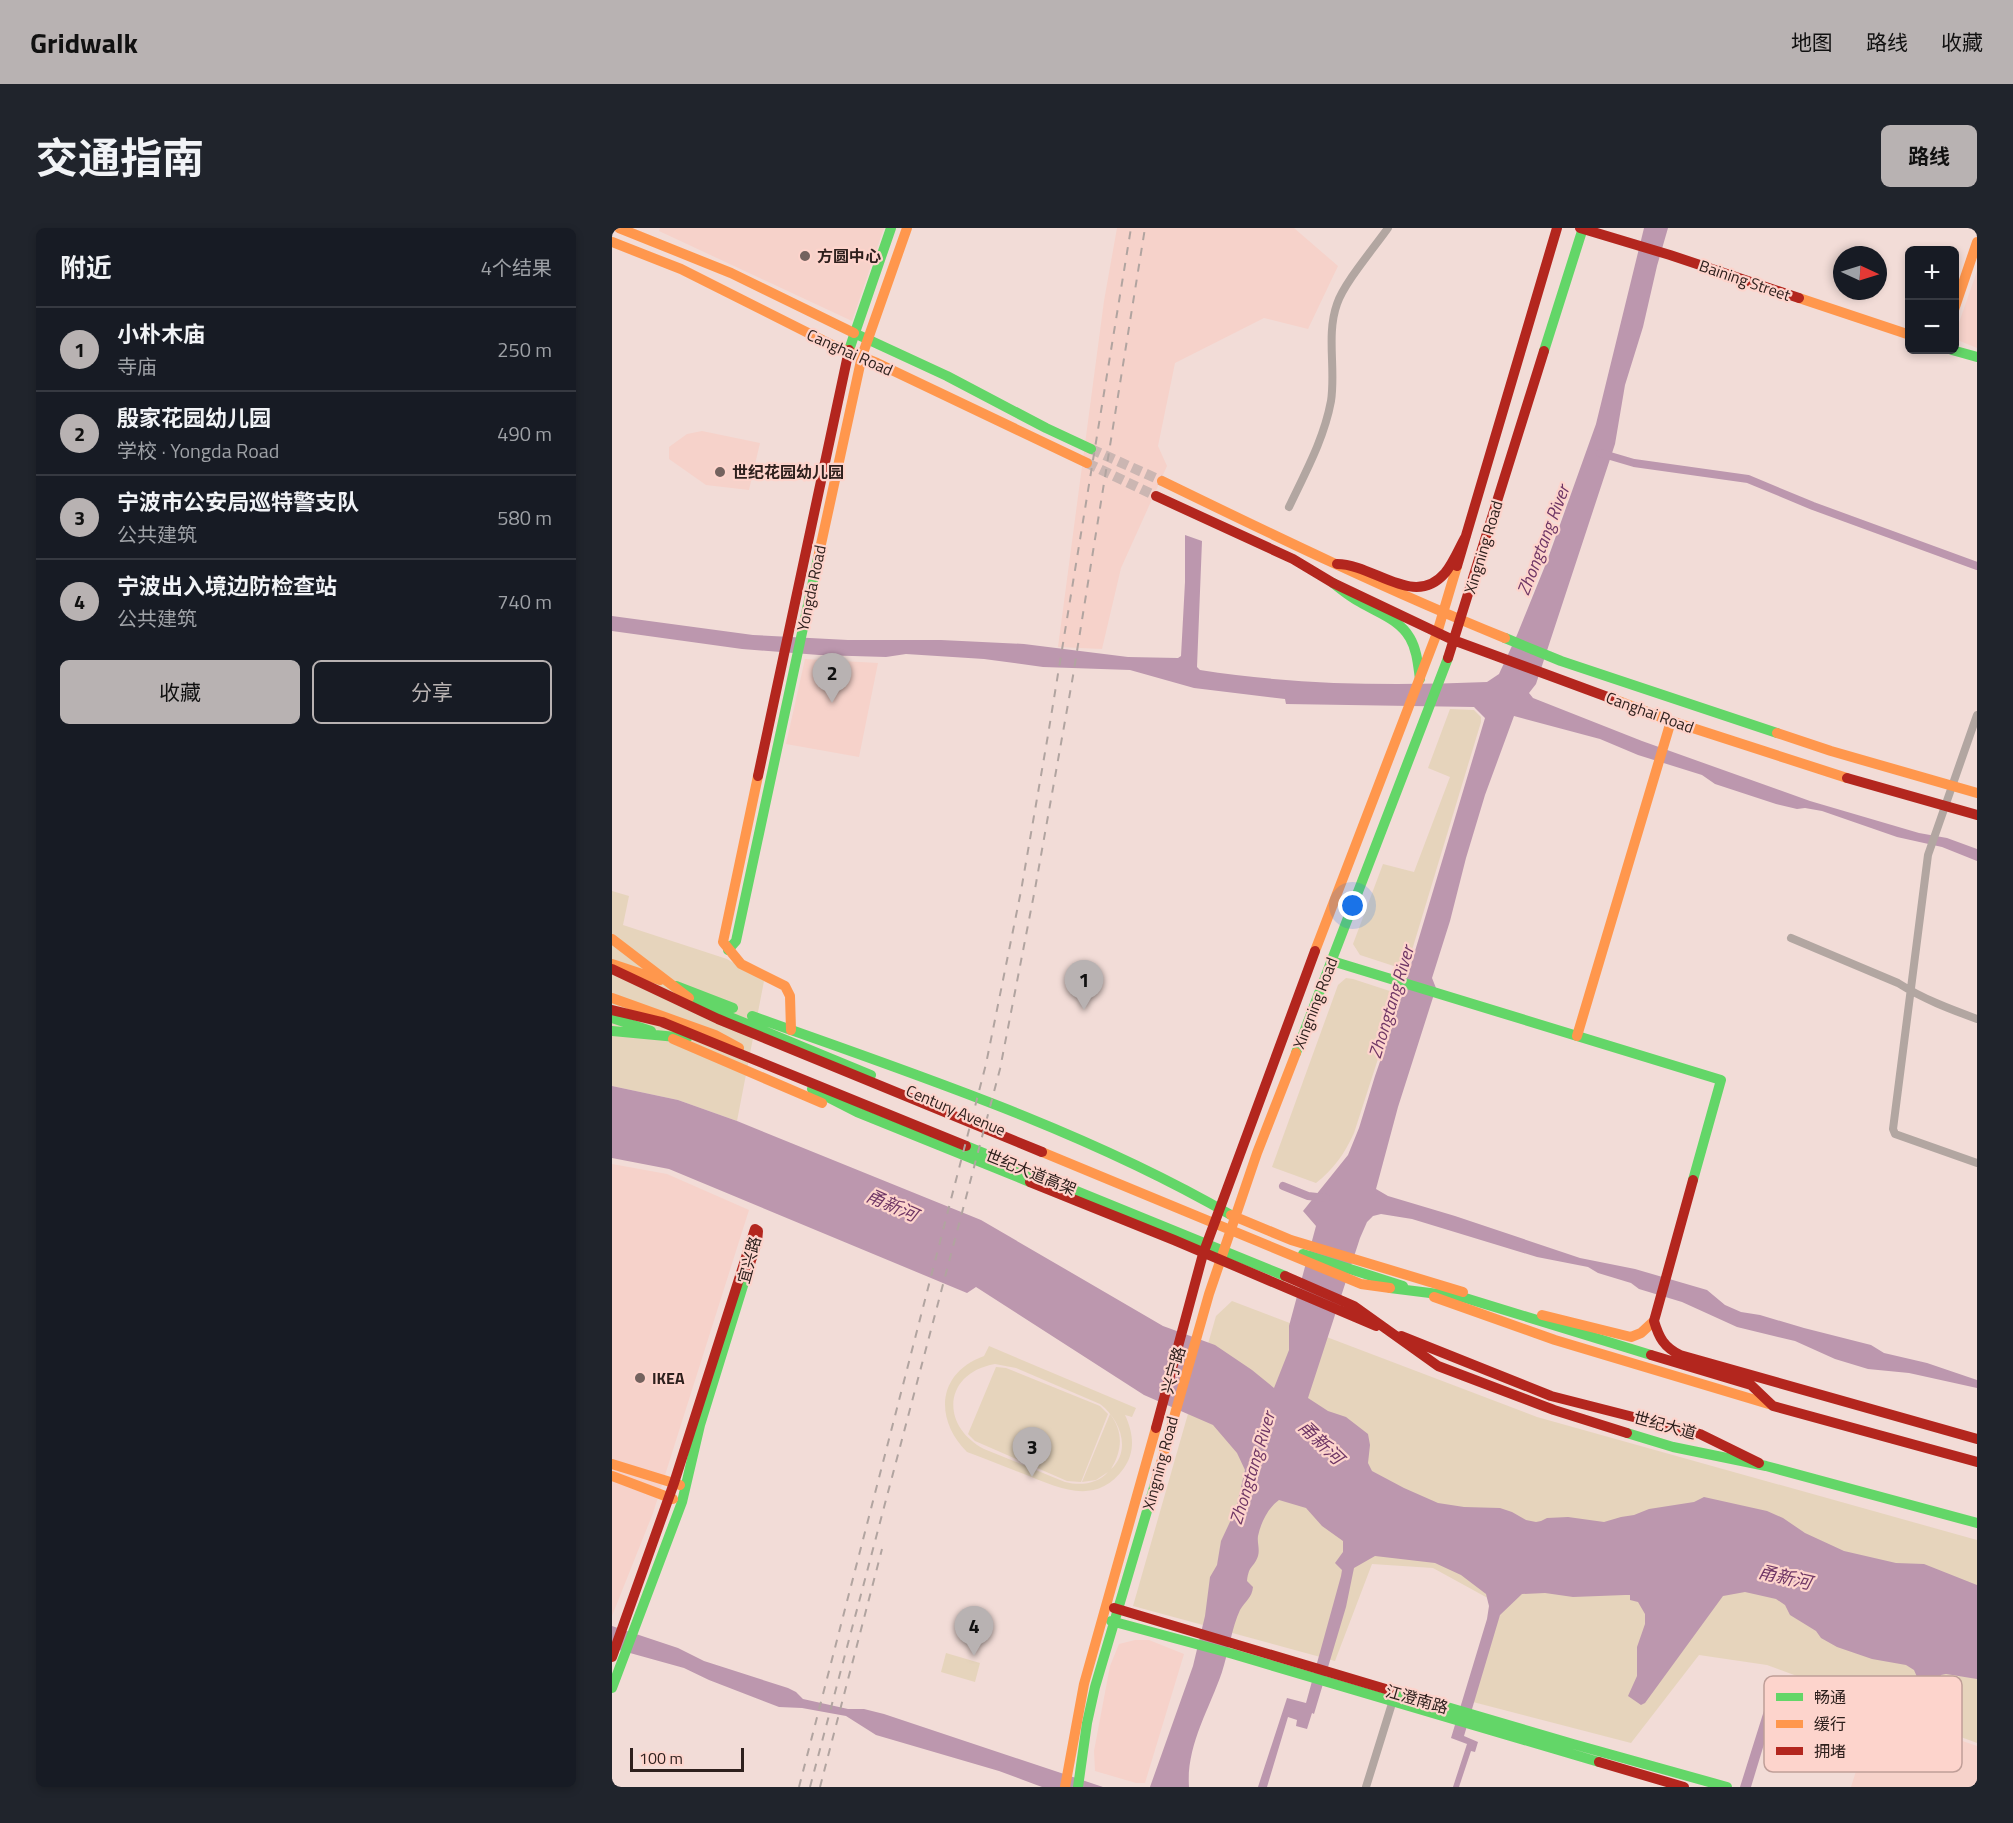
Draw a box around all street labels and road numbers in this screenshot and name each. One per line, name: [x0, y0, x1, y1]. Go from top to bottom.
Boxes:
street label: Baining Street: [1696, 253, 1794, 307]
street label: Canghai Road: [803, 322, 897, 382]
street label: Xingning Road: [1457, 497, 1509, 597]
street label: Yongda Road: [790, 543, 832, 633]
street label: Canghai Road: [1603, 685, 1697, 739]
street label: Xingning Road: [1287, 954, 1343, 1052]
street label: Century Avenue: [902, 1078, 1010, 1142]
street label: 世纪大道高架: [982, 1143, 1080, 1201]
street label: 宜兴路: [731, 1234, 767, 1286]
street label: 兴宁路: [1155, 1344, 1191, 1396]
street label: 世纪大道: [1631, 1405, 1699, 1445]
street label: Xingning Road: [1136, 1413, 1184, 1513]
street label: 江澄南路: [1383, 1679, 1451, 1719]

